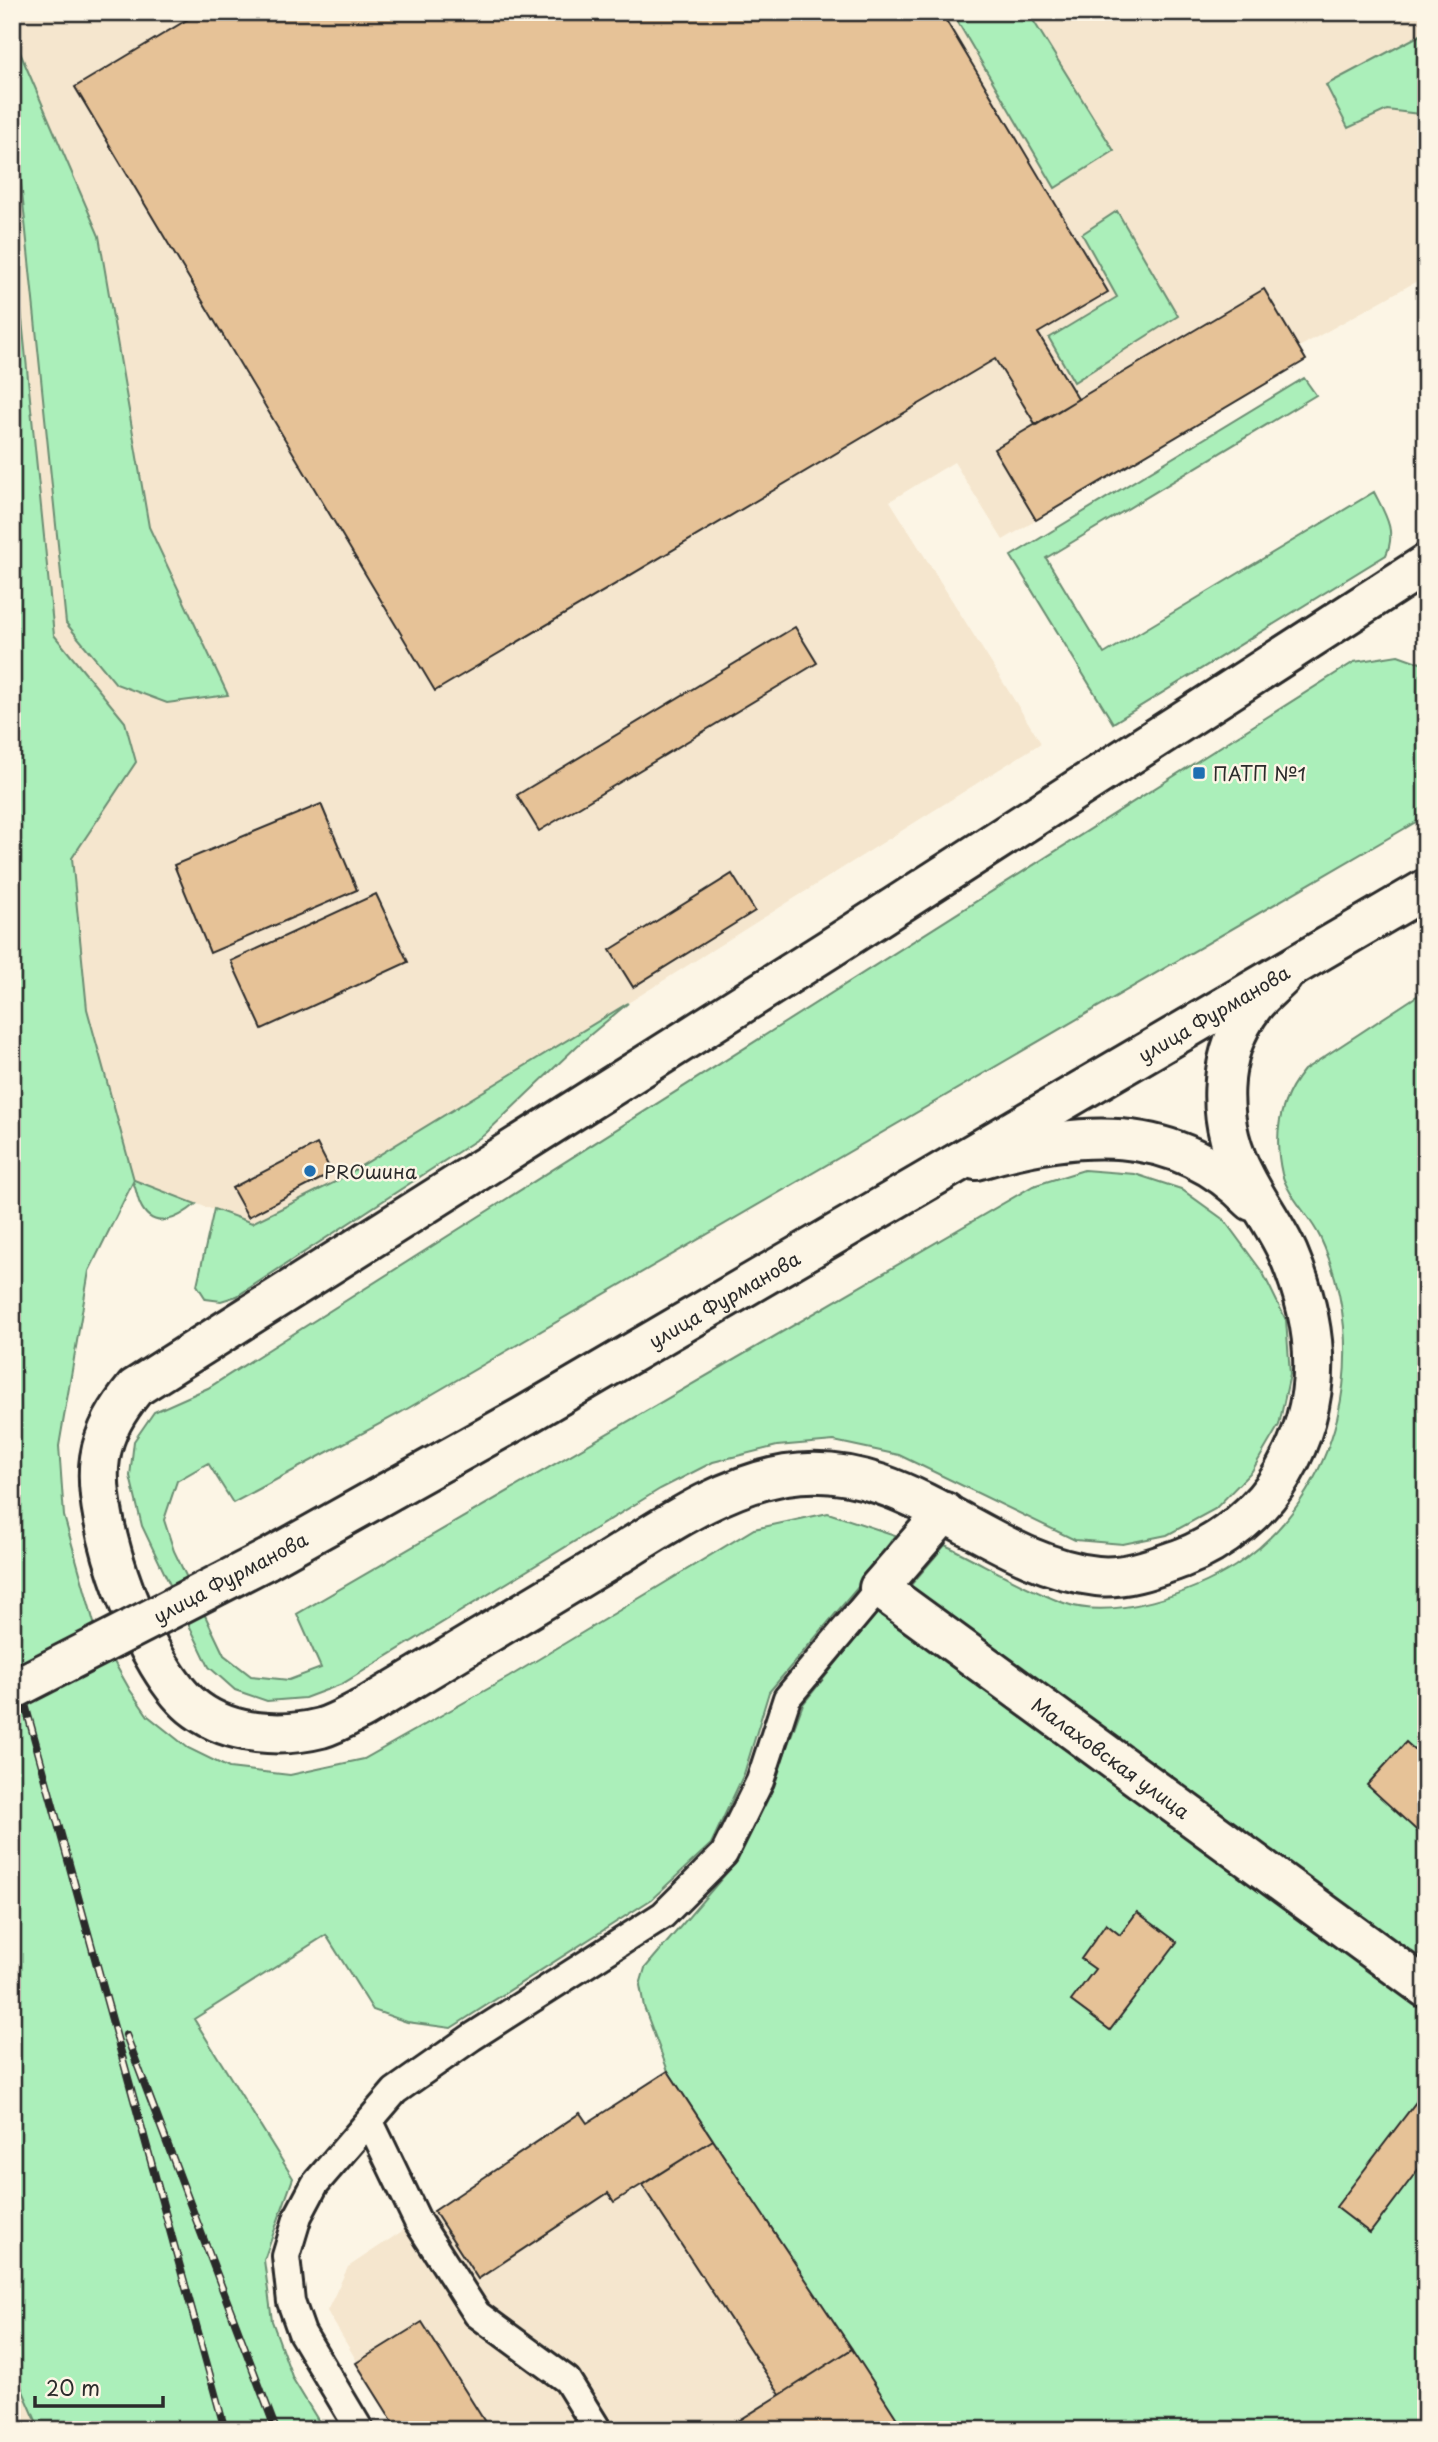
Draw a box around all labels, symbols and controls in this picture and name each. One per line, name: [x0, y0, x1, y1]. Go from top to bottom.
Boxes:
place label: ПАТП №1: [1213, 759, 1306, 787]
marker: ПАТП №1: [1191, 765, 1207, 781]
street label: улица Фурманова: [1132, 958, 1295, 1068]
place label: PROшина: [324, 1157, 417, 1185]
marker: PROшина: [302, 1163, 318, 1179]
street label: улица Фурманова: [643, 1244, 805, 1355]
street label: улица Фурманова: [148, 1524, 312, 1630]
street label: Малаховская улица: [1026, 1690, 1196, 1825]
scale bar: [35, 2365, 163, 2409]
text: 20 m: [46, 2371, 100, 2403]

